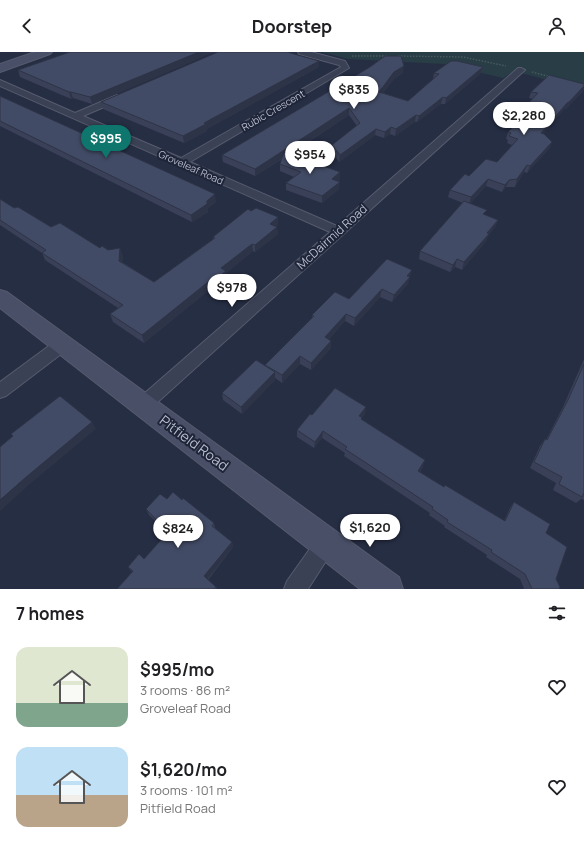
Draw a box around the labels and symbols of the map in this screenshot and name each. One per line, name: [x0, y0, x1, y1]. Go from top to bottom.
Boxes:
pin: $835: [330, 76, 378, 110]
street label: Rubic Crescent: [239, 86, 307, 134]
pin: $2,280: [491, 102, 557, 136]
pin: $995: [82, 125, 130, 159]
pin: $954: [286, 141, 334, 175]
street label: Groveleaf Road: [156, 146, 226, 188]
street label: McDairmid Road: [293, 200, 371, 273]
pin: $978: [208, 274, 256, 308]
street label: Pitfield Road: [156, 410, 233, 475]
pin: $1,620: [337, 514, 403, 548]
pin: $824: [154, 515, 202, 549]

